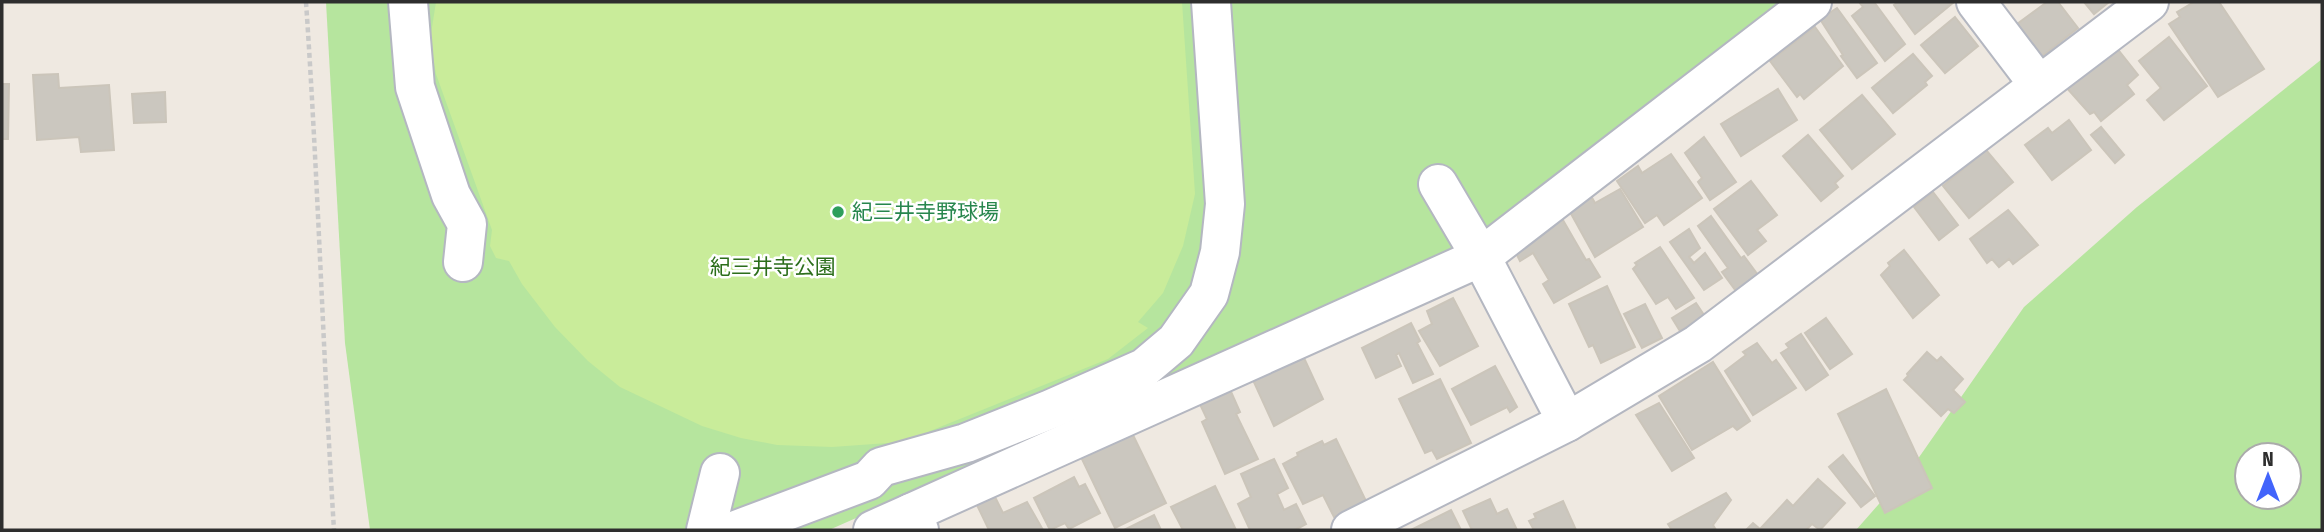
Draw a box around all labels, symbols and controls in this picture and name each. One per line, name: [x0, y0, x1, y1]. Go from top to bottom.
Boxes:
place label: 紀三井寺野球場: [852, 199, 999, 225]
marker: 紀三井寺野球場: [830, 204, 846, 220]
park label: 紀三井寺公園: [710, 254, 836, 280]
north arrow: [2233, 441, 2303, 511]
text: N: [2262, 448, 2274, 471]

